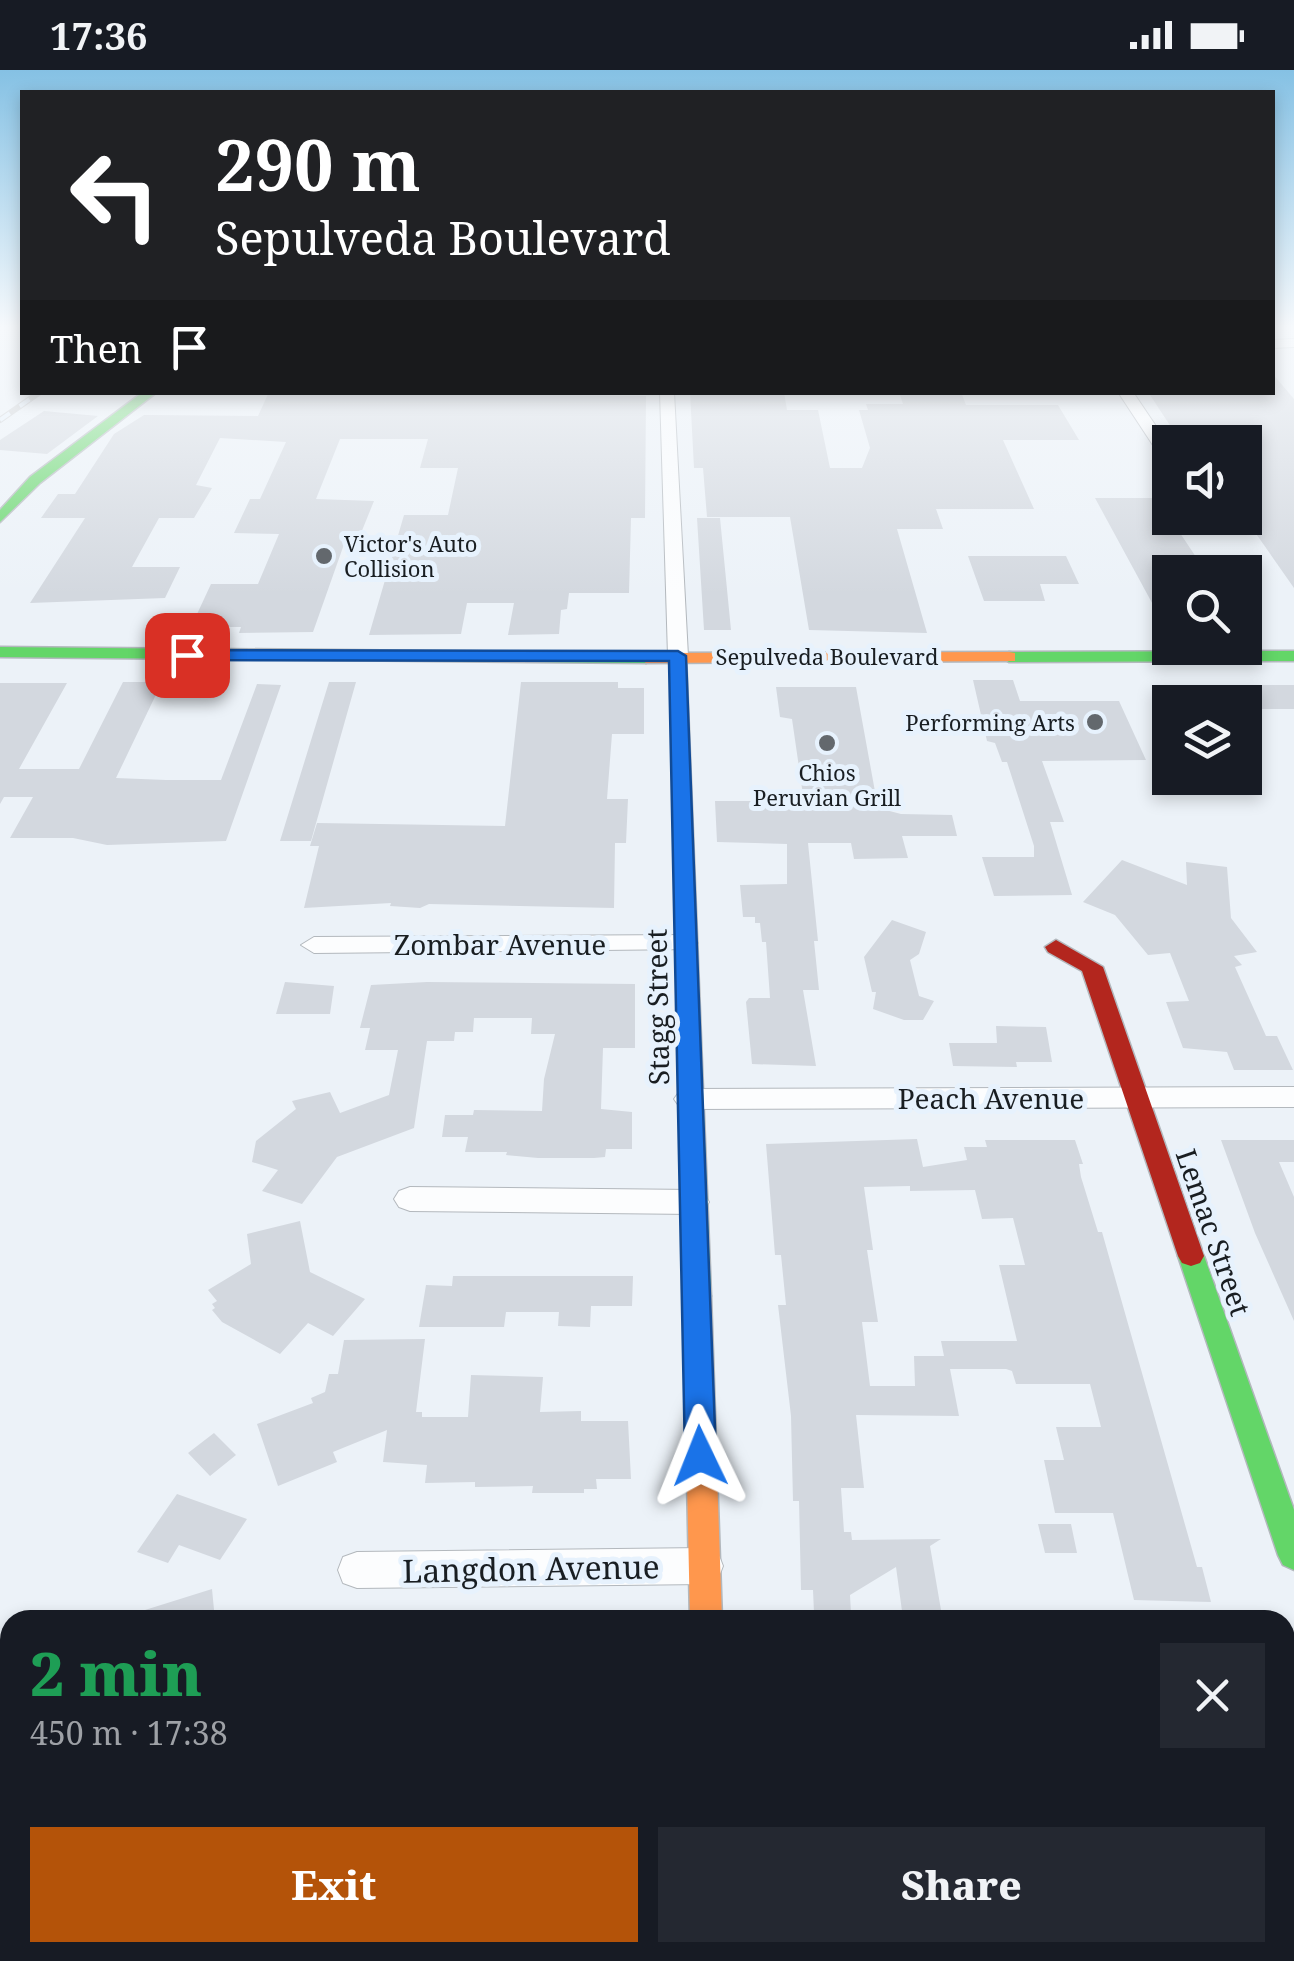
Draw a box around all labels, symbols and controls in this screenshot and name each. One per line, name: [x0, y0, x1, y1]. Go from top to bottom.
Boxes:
text: 17:36: [50, 9, 147, 61]
text: 290 m: [215, 116, 421, 212]
icon: left: [50, 130, 180, 260]
text: Sepulveda Boulevard: [215, 207, 671, 268]
icon: arrive: [162, 320, 217, 375]
text: Then: [50, 322, 142, 374]
map controls: [1152, 425, 1262, 795]
button: sound: [1152, 425, 1262, 535]
place label: Victor's Auto Collision: [344, 528, 477, 583]
marker: Victor's Auto Collision: [313, 545, 335, 567]
button: search: [1152, 555, 1262, 665]
pin: [145, 613, 230, 698]
icon: arrive: [160, 628, 215, 683]
street label: Sepulveda Boulevard: [716, 641, 939, 671]
button: layers: [1152, 685, 1262, 795]
place label: Performing Arts: [905, 707, 1075, 737]
marker: Performing Arts: [1084, 711, 1106, 733]
marker: Chios Peruvian Grill: [816, 732, 838, 754]
place label: Chios Peruvian Grill: [753, 757, 901, 812]
street label: Zombar Avenue: [394, 925, 606, 963]
street label: Stagg Street: [637, 928, 677, 1085]
street label: Peach Avenue: [898, 1079, 1084, 1117]
street label: Lemac Street: [1168, 1144, 1260, 1320]
position arrow: [648, 1404, 752, 1508]
street label: Langdon Avenue: [402, 1544, 660, 1592]
text: 2 min: [30, 1632, 202, 1714]
button: close: [1160, 1643, 1265, 1748]
text: 450 m · 17:38: [30, 1711, 228, 1754]
button: Exit: [30, 1827, 638, 1942]
button: Share: [658, 1827, 1265, 1942]

